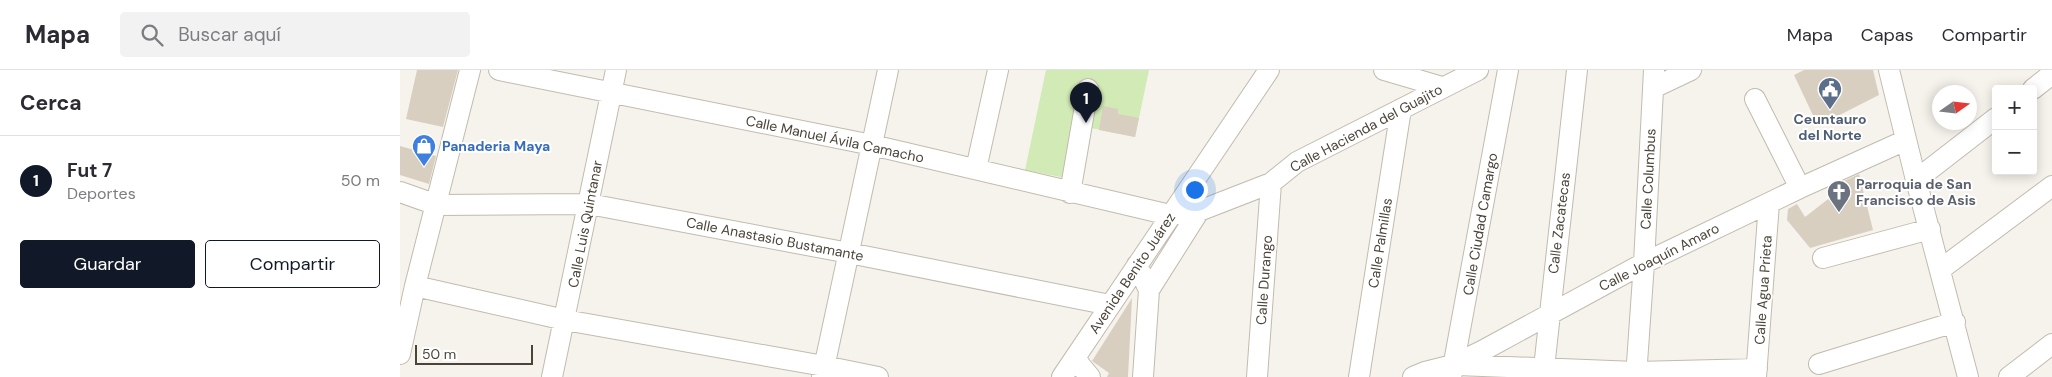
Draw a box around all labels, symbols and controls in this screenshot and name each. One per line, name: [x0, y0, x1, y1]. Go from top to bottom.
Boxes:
search box: [120, 12, 470, 57]
text: Mapa: [25, 19, 90, 50]
icon: search: [138, 21, 166, 49]
text: Buscar aquí: [178, 22, 281, 47]
text: Mapa: [1787, 23, 1833, 47]
text: Capas: [1861, 23, 1914, 47]
text: Compartir: [1942, 23, 2027, 47]
public building icon: Ceuntauro del Norte: [1817, 76, 1843, 110]
street label: Calle Hacienda del Guajito: [1287, 80, 1445, 176]
pin: 1: [1070, 82, 1102, 123]
north arrow: [1932, 85, 1977, 130]
map controls: [1992, 85, 2037, 175]
button: +: [1992, 85, 2037, 130]
text: Cerca: [20, 89, 82, 117]
place label: Ceuntauro del Norte: [1793, 110, 1867, 144]
street label: Calle Manuel Ávila Camacho: [744, 111, 926, 167]
street label: Calle Columbus: [1636, 128, 1660, 230]
button: −: [1992, 130, 2037, 175]
shop icon: Panaderia Maya: [411, 133, 437, 167]
place label: Panaderia Maya: [442, 137, 550, 155]
street label: Calle Ciudad Camargo: [1459, 151, 1501, 297]
text: Fut 7: [67, 158, 112, 183]
street label: Calle Luis Quintanar: [564, 159, 606, 289]
text: 1: [33, 170, 39, 191]
text: 50 m: [341, 170, 380, 191]
street label: Calle Zacatecas: [1544, 171, 1574, 275]
place label: Parroquia de San Francisco de Asis: [1856, 175, 1976, 209]
your location: [1182, 177, 1208, 203]
church icon: Parroquia de San Francisco de Asis: [1826, 179, 1852, 213]
text: Deportes: [67, 183, 136, 204]
street label: Calle Palmillas: [1364, 197, 1396, 289]
street label: Avenida Benito Juárez: [1085, 209, 1179, 337]
street label: Calle Anastasio Bustamante: [685, 213, 865, 265]
street label: Calle Joaquín Amaro: [1596, 219, 1722, 295]
street label: Calle Durango: [1252, 235, 1276, 325]
street label: Calle Agua Prieta: [1750, 235, 1776, 345]
button: Guardar: [20, 240, 195, 288]
button: Compartir: [205, 240, 380, 288]
scale bar: [415, 342, 532, 365]
text: 50 m: [422, 345, 456, 363]

